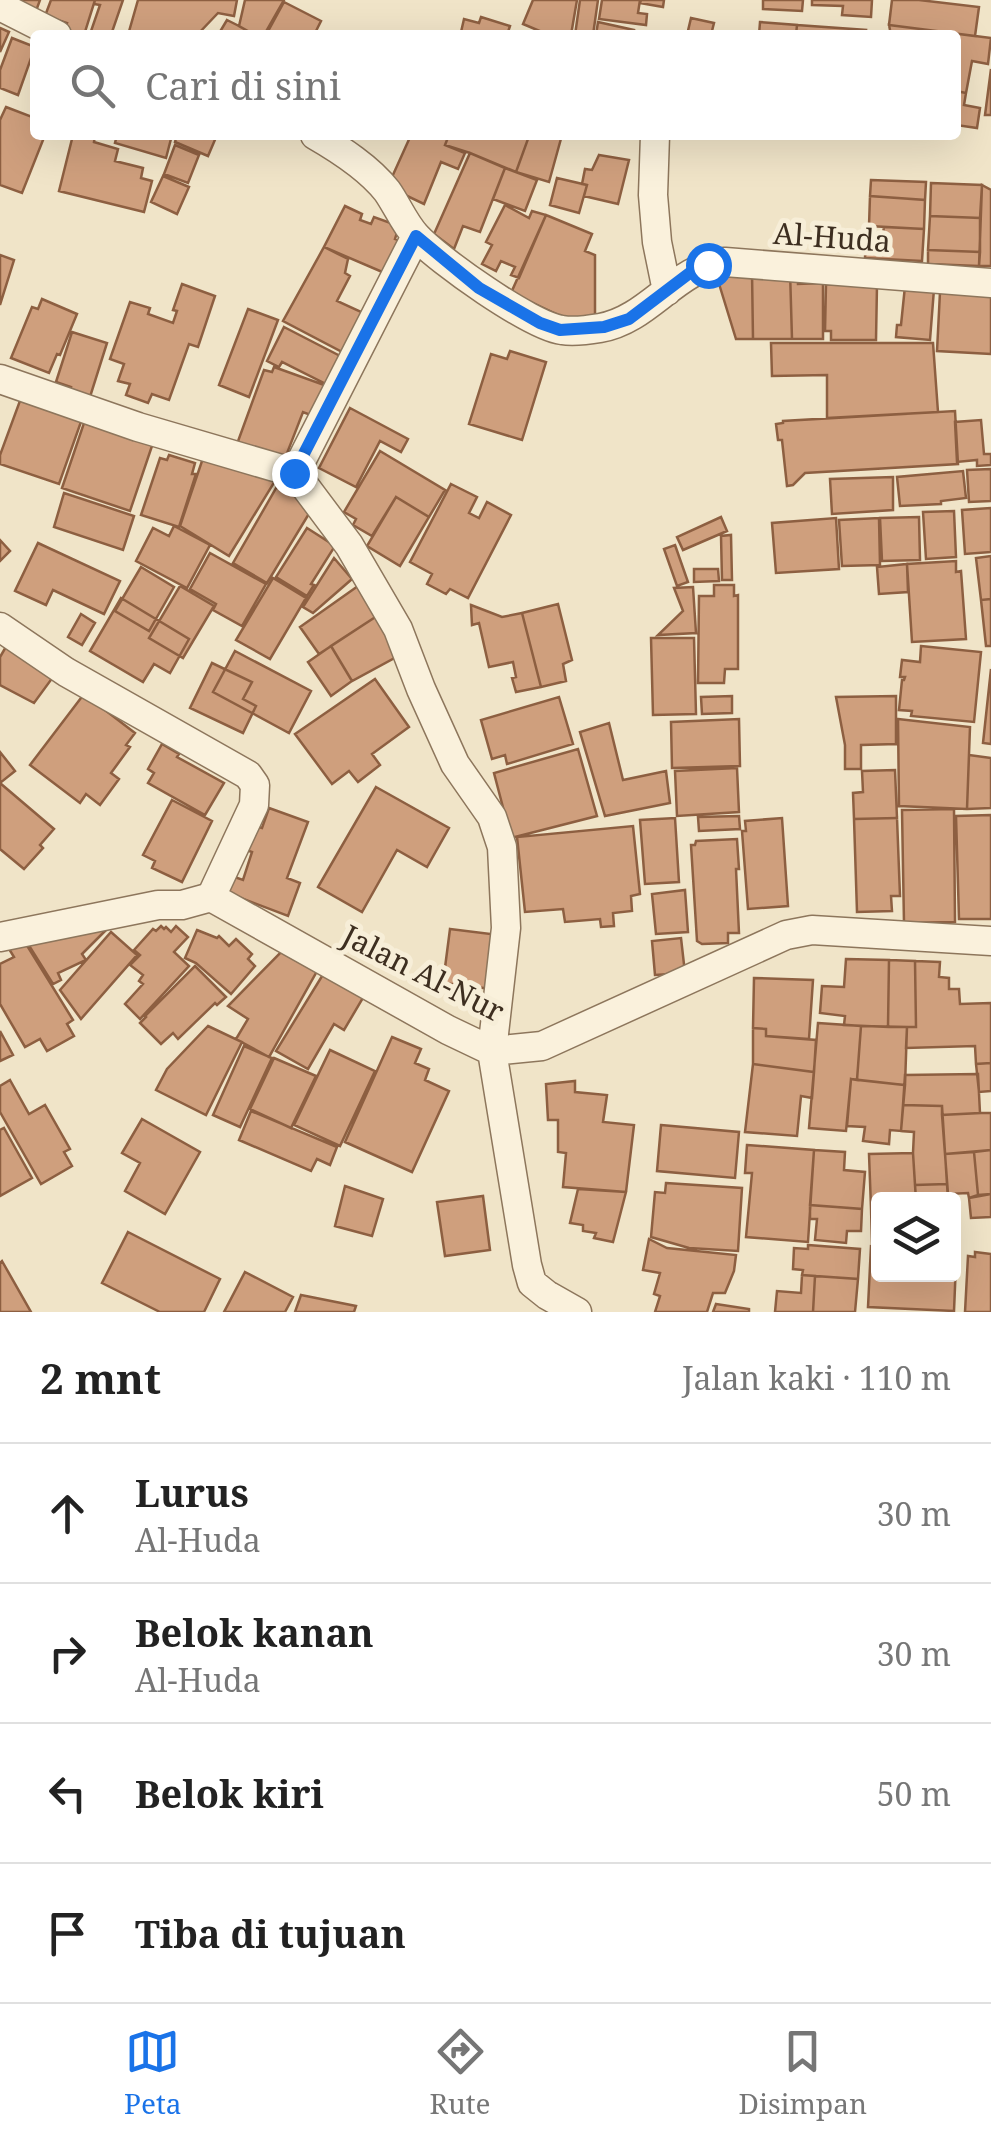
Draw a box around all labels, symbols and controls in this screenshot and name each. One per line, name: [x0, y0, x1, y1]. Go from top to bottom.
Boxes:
search box: [30, 30, 961, 140]
icon: search: [65, 58, 120, 113]
text: Cari di sini: [145, 59, 341, 111]
street label: Al-Huda: [772, 212, 892, 261]
route start: [686, 243, 732, 289]
route end: [272, 451, 318, 497]
street label: Jalan Al-Nur: [335, 914, 512, 1031]
map controls: [871, 1192, 961, 1282]
button: layers: [871, 1192, 961, 1282]
text: 2 mnt: [40, 1349, 161, 1406]
text: Jalan kaki · 110 m: [682, 1356, 951, 1399]
text: Lurus: [135, 1466, 249, 1518]
icon: ahead: [40, 1486, 95, 1541]
text: 30 m: [877, 1492, 951, 1535]
text: Al-Huda: [135, 1518, 261, 1561]
text: Belok kanan: [135, 1606, 374, 1658]
icon: right: [40, 1626, 95, 1681]
text: 30 m: [877, 1632, 951, 1675]
text: Al-Huda: [135, 1658, 261, 1701]
icon: left: [40, 1766, 95, 1821]
text: Belok kiri: [135, 1767, 324, 1819]
text: 50 m: [877, 1772, 951, 1815]
icon: arrive: [40, 1906, 95, 1961]
text: Tiba di tujuan: [135, 1907, 406, 1959]
tab: Peta: [124, 2024, 182, 2122]
tab: Rute: [430, 2024, 491, 2122]
tab: Disimpan: [739, 2024, 867, 2122]

